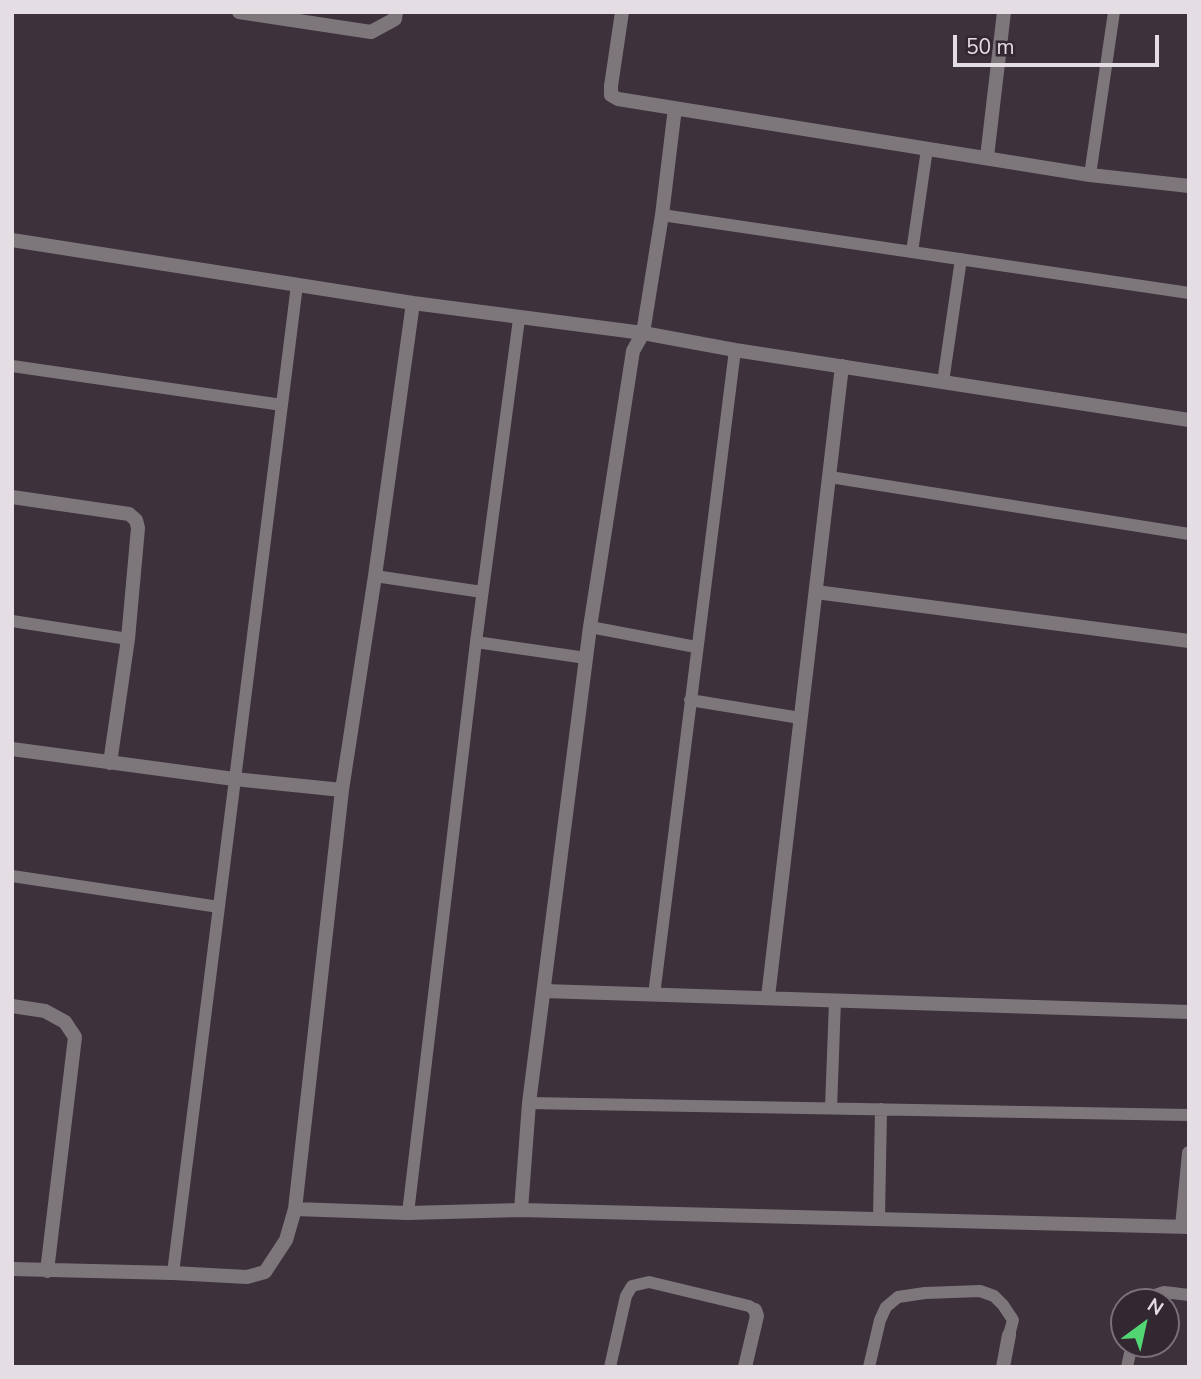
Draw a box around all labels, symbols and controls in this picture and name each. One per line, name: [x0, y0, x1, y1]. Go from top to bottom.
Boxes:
scale bar: [956, 21, 1162, 65]
text: 50 m: [966, 33, 1015, 61]
north arrow: [1110, 1288, 1180, 1358]
text: N: [1142, 1292, 1168, 1322]

